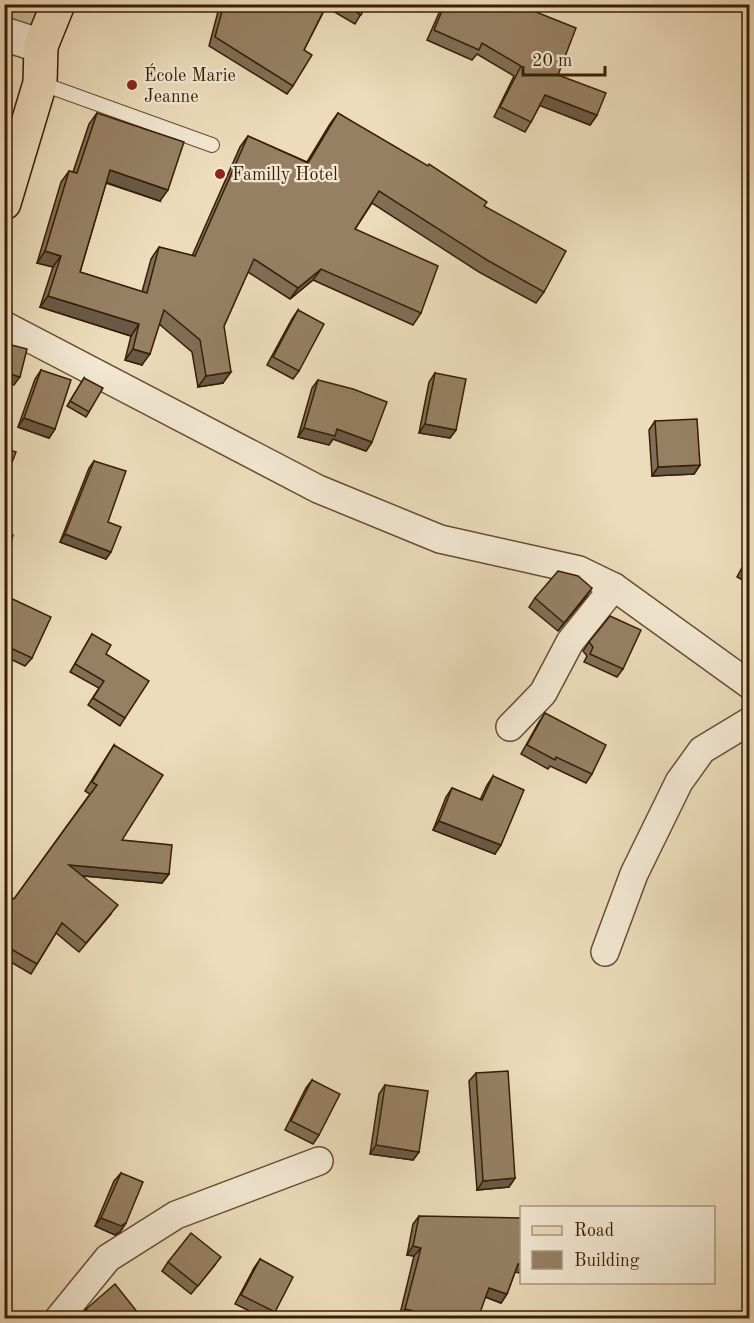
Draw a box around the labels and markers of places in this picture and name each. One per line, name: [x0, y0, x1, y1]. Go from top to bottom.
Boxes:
place label: École Marie Jeanne: [144, 63, 236, 106]
marker: École Marie Jeanne: [125, 78, 139, 92]
place label: Familly Hotel: [232, 166, 338, 184]
marker: Familly Hotel: [213, 167, 227, 181]

